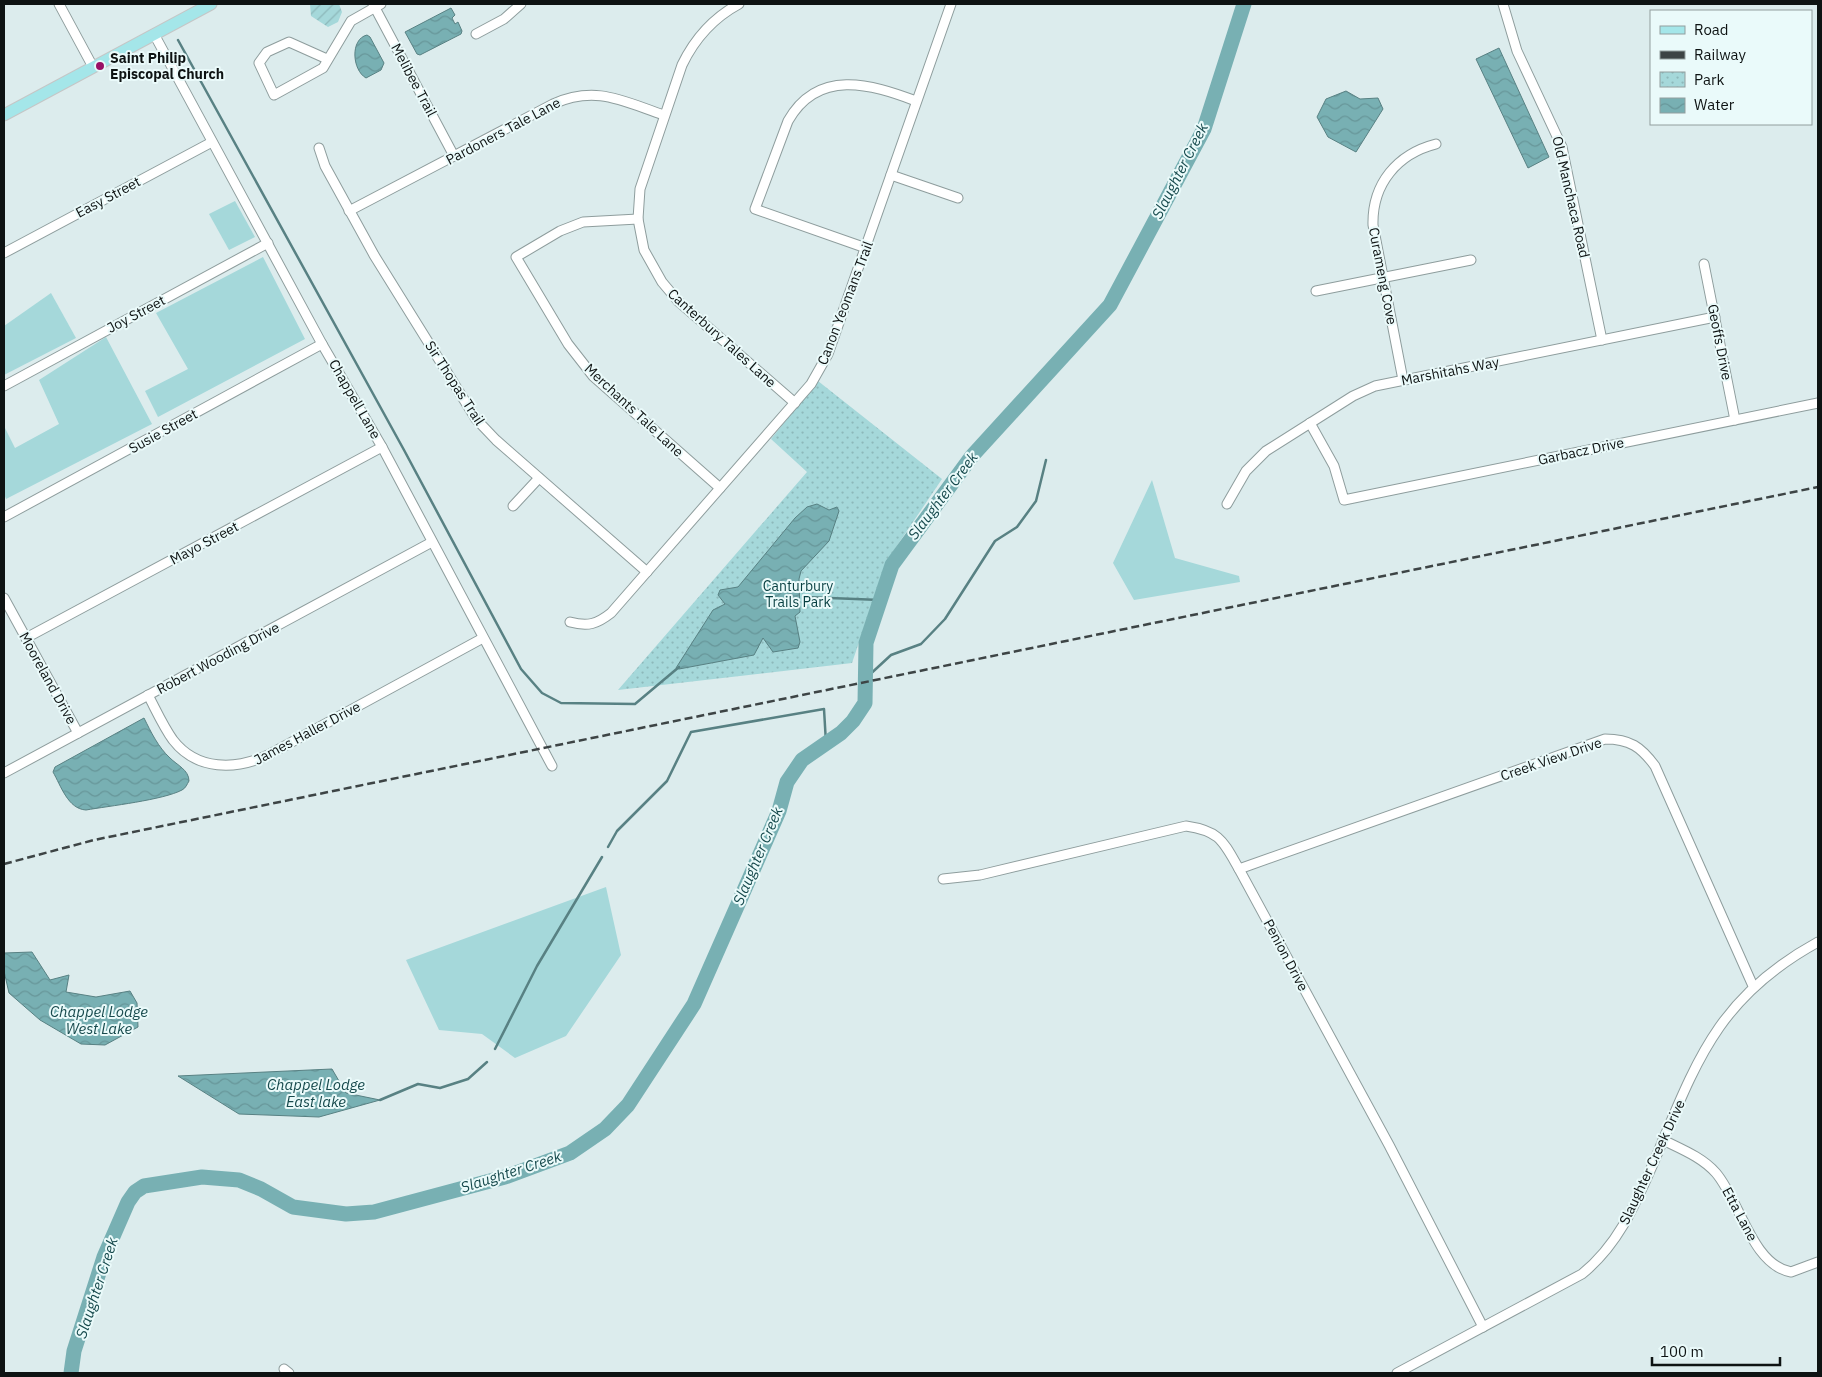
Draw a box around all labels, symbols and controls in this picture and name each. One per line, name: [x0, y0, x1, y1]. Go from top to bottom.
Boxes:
legend: [1650, 10, 1812, 125]
text: Road: [1694, 20, 1729, 39]
street label: Melibee Trail: [387, 40, 441, 120]
text: Railway: [1694, 45, 1747, 64]
place label: Saint Philip Episcopal Church: [110, 49, 224, 83]
marker: Saint Philip Episcopal Church: [94, 60, 106, 72]
text: Park: [1694, 70, 1724, 89]
street label: Pardoners Tale Lane: [443, 93, 564, 169]
text: Water: [1694, 95, 1735, 114]
water label: Slaughter Creek: [1147, 120, 1212, 222]
street label: Old Manchaca Road: [1548, 134, 1594, 260]
street label: Easy Street: [72, 172, 144, 222]
street label: Curameng Cove: [1365, 226, 1401, 326]
street label: Canon Yeomans Trail: [813, 238, 877, 368]
street label: Canterbury Tales Lane: [664, 285, 780, 392]
street label: Joy Street: [104, 291, 168, 337]
street label: Geoffs Drive: [1704, 303, 1736, 382]
street label: Sir Thopas Trail: [421, 337, 489, 429]
street label: Marshitahs Way: [1399, 353, 1501, 389]
street label: Chappell Lane: [325, 356, 385, 442]
street label: Merchants Tale Lane: [581, 359, 688, 461]
street label: Susie Street: [125, 405, 201, 457]
street label: Garbacz Drive: [1536, 433, 1626, 469]
water label: Slaughter Creek: [903, 448, 982, 543]
street label: Mayo Street: [167, 517, 242, 569]
park label: Canturbury Trails Park: [763, 577, 833, 611]
street label: Robert Wooding Drive: [154, 618, 283, 698]
street label: Mooreland Drive: [15, 629, 81, 728]
street label: James Haller Drive: [251, 697, 364, 769]
street label: Creek View Drive: [1498, 733, 1604, 785]
water label: Slaughter Creek: [728, 804, 787, 908]
street label: Penion Drive: [1260, 916, 1313, 994]
water label: Chappel Lodge West Lake: [50, 1002, 148, 1038]
water label: Chappel Lodge East lake: [267, 1075, 365, 1111]
street label: Slaughter Creek Drive: [1615, 1096, 1689, 1227]
water label: Slaughter Creek: [458, 1146, 564, 1197]
street label: Etta Lane: [1718, 1184, 1762, 1244]
water label: Slaughter Creek: [71, 1235, 122, 1341]
scale bar: [1652, 1334, 1780, 1366]
text: 100 m: [1660, 1342, 1704, 1361]

